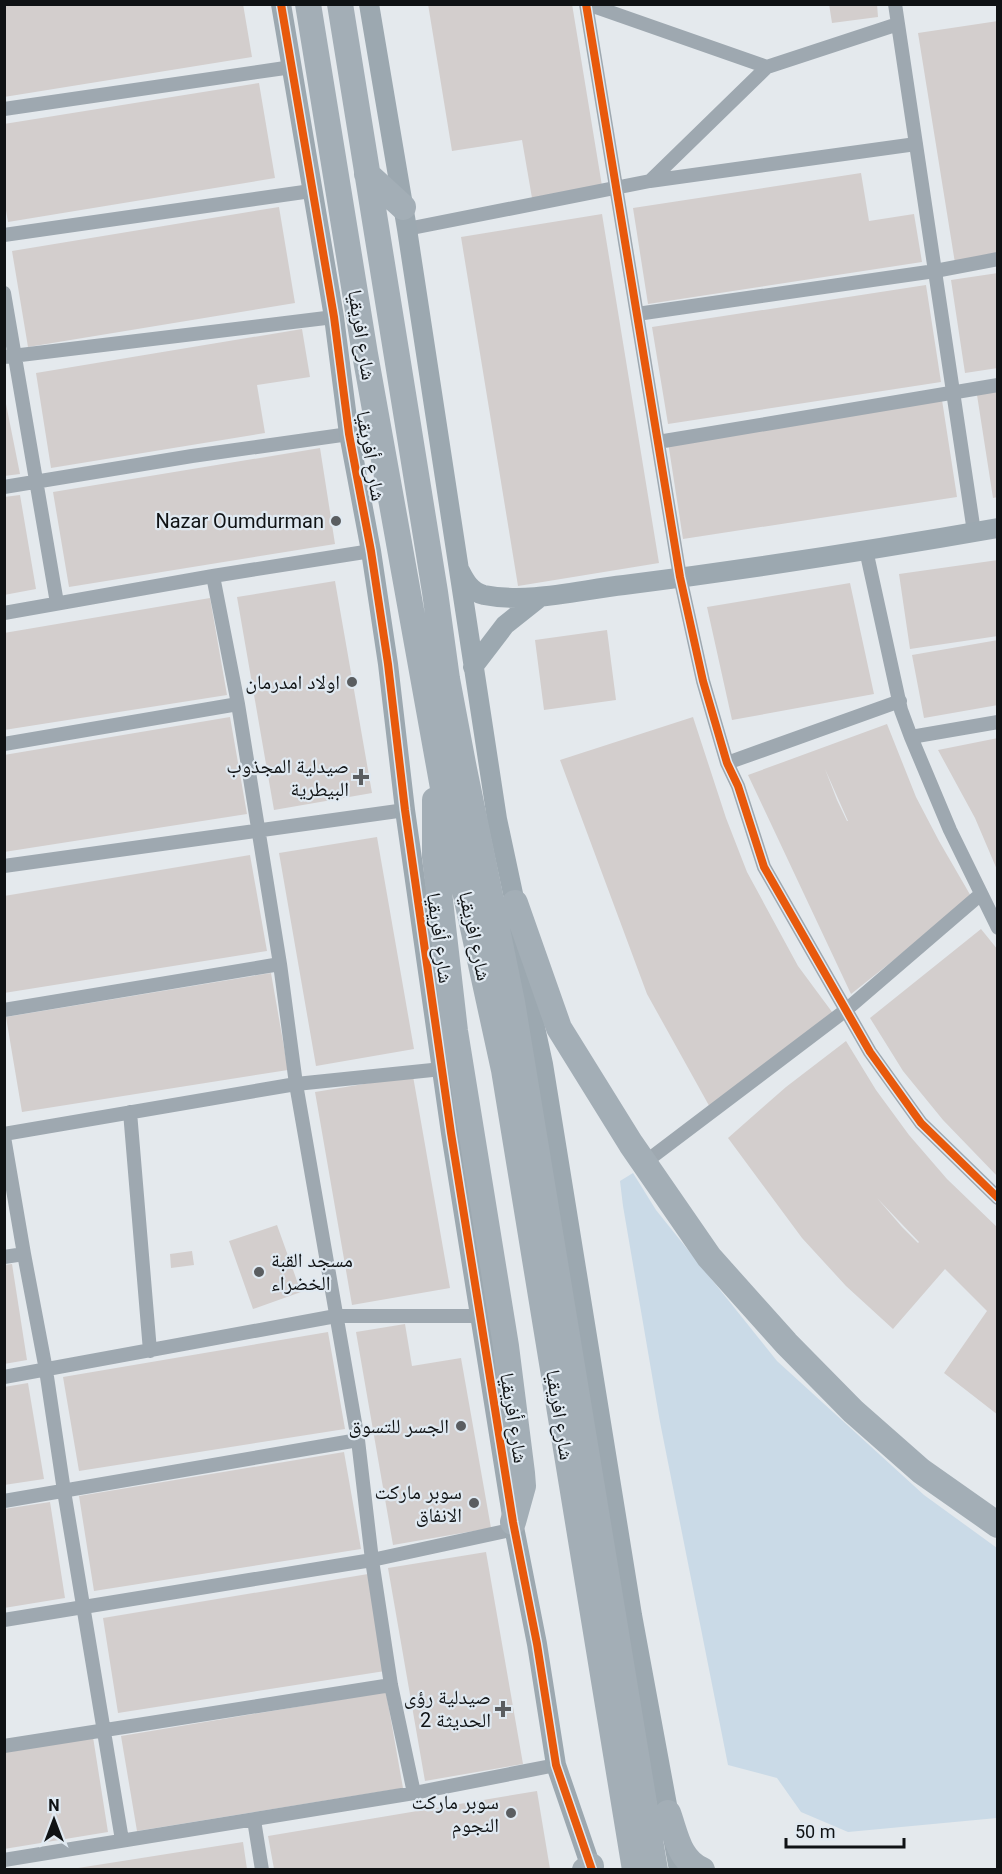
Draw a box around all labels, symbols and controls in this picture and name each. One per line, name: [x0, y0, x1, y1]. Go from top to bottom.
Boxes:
street label: شارع افريقيا: [342, 288, 381, 382]
street label: شارع أفريقيا: [350, 409, 391, 503]
place label: Nazar Oumdurman: [155, 509, 324, 533]
marker: Nazar Oumdurman: [329, 514, 343, 528]
place label: اولاد امدرمان: [245, 670, 340, 694]
marker: اولاد امدرمان: [345, 675, 359, 689]
place label: صيدلية المجذوب البيطرية: [226, 754, 349, 801]
marker: صيدلية المجذوب البيطرية: [354, 770, 368, 784]
street label: شارع افريقيا: [453, 889, 496, 983]
street label: شارع أفريقيا: [421, 891, 458, 985]
place label: مسجد القبة الخضراء: [271, 1248, 353, 1295]
marker: مسجد القبة الخضراء: [252, 1265, 266, 1279]
street label: شارع افريقيا: [540, 1368, 579, 1462]
street label: شارع أفريقيا: [494, 1371, 533, 1465]
place label: الجسر للتسوق: [348, 1414, 449, 1438]
marker: الجسر للتسوق: [454, 1419, 468, 1433]
place label: سوبر ماركت الانفاق: [374, 1480, 462, 1527]
marker: سوبر ماركت الانفاق: [467, 1496, 481, 1510]
place label: صيدلية رؤى الحديثة 2: [404, 1685, 491, 1732]
marker: صيدلية رؤى الحديثة 2: [496, 1702, 510, 1716]
north arrow: [24, 1790, 84, 1850]
place label: سوبر ماركت النجوم: [411, 1790, 499, 1839]
text: N: [48, 1796, 60, 1815]
marker: سوبر ماركت النجوم: [504, 1806, 518, 1820]
scale bar: [786, 1811, 904, 1849]
text: 50 m: [795, 1821, 835, 1842]

